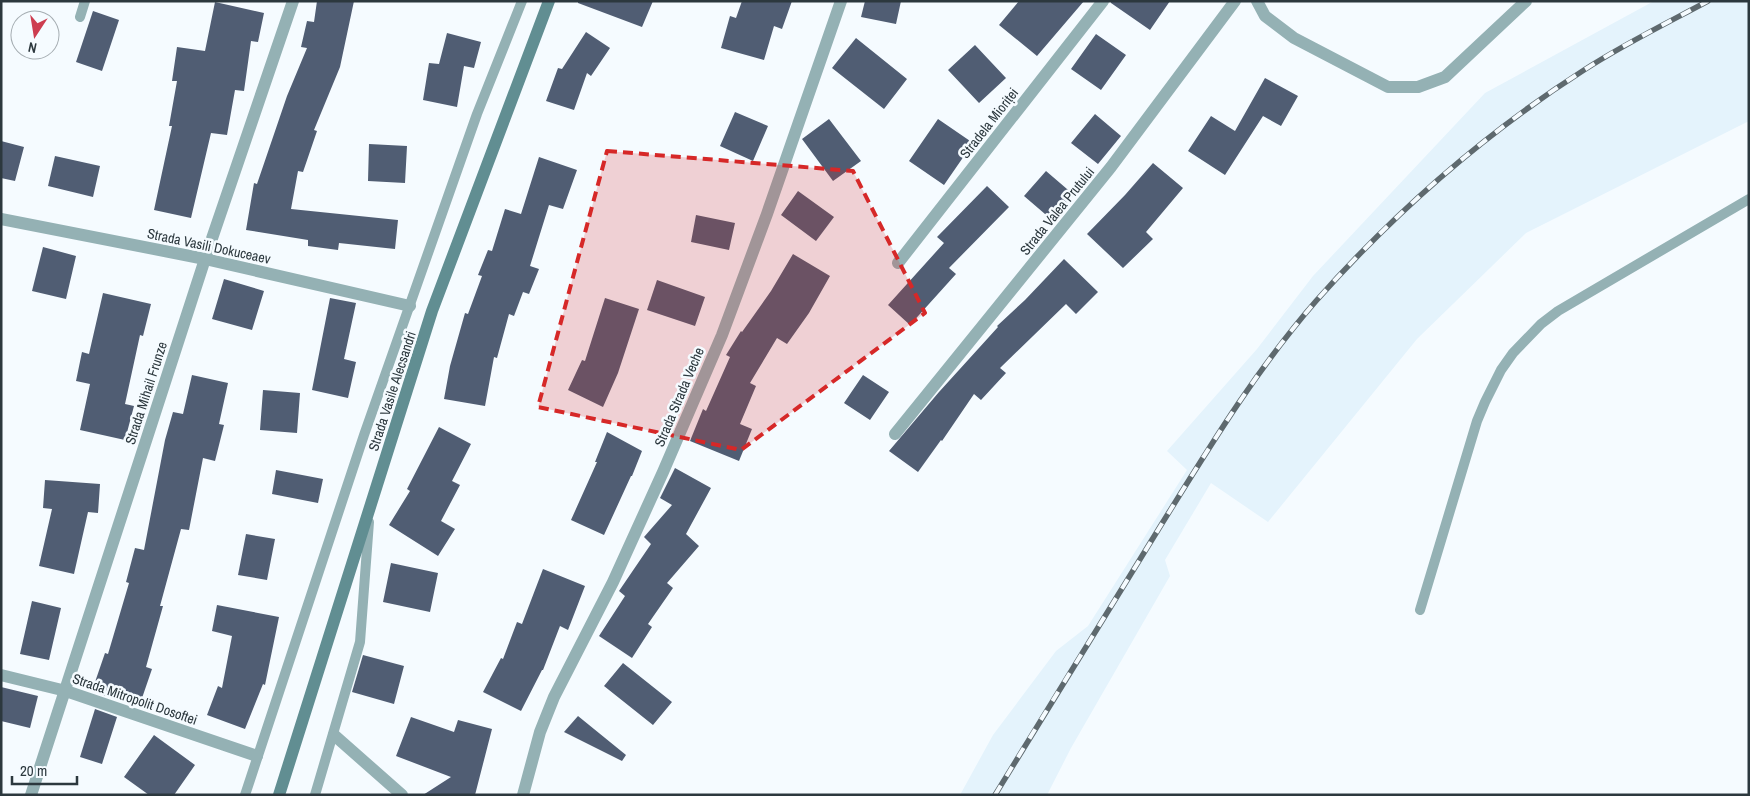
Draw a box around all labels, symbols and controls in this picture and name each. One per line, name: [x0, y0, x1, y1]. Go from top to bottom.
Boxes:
north arrow: [10, 10, 60, 60]
text: N: [26, 38, 38, 57]
street label: Stradela Mioriței: [956, 84, 1022, 162]
street label: Strada Valea Prutului: [1016, 163, 1098, 259]
street label: Strada Vasili Dokuceaev: [146, 224, 273, 268]
street label: Strada Vasile Alecsandri: [364, 329, 420, 453]
street label: Strada Mihail Frunze: [121, 339, 171, 447]
street label: Strada Strada Veche: [650, 345, 708, 449]
street label: Strada Mitropolit Dosoftei: [70, 669, 200, 729]
scale bar: [12, 754, 78, 786]
text: 20 m: [20, 760, 47, 781]

